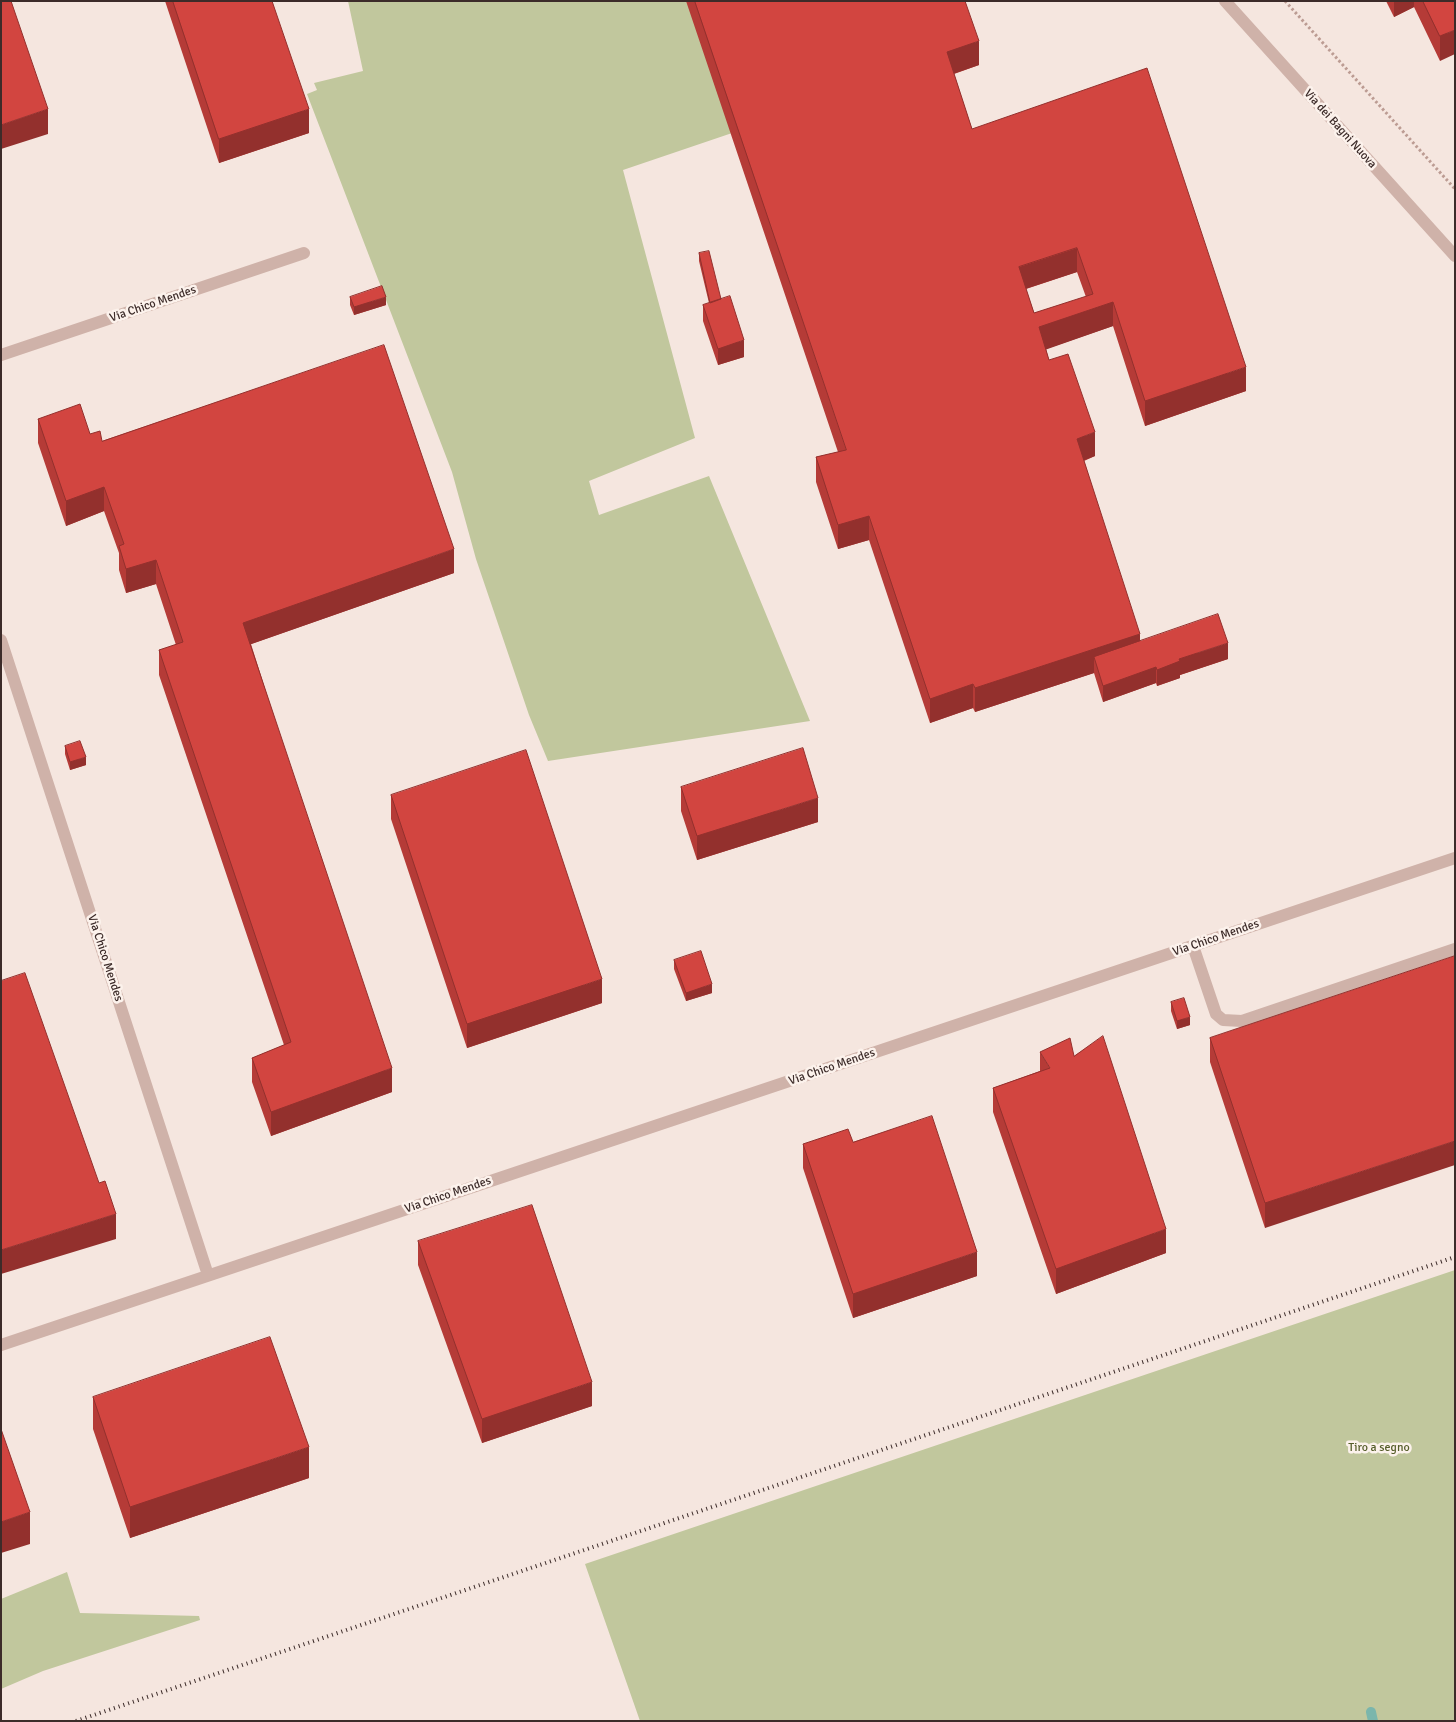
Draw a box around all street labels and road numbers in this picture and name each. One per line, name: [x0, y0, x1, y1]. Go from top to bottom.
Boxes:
street label: Via dei Bagni Nuova: [1301, 86, 1379, 172]
street label: Via Chico Mendes: [108, 283, 198, 325]
street label: Via Chico Mendes: [84, 913, 126, 1003]
street label: Via Chico Mendes: [1171, 917, 1261, 959]
street label: Via Chico Mendes: [787, 1046, 877, 1088]
street label: Via Chico Mendes: [403, 1174, 493, 1216]

